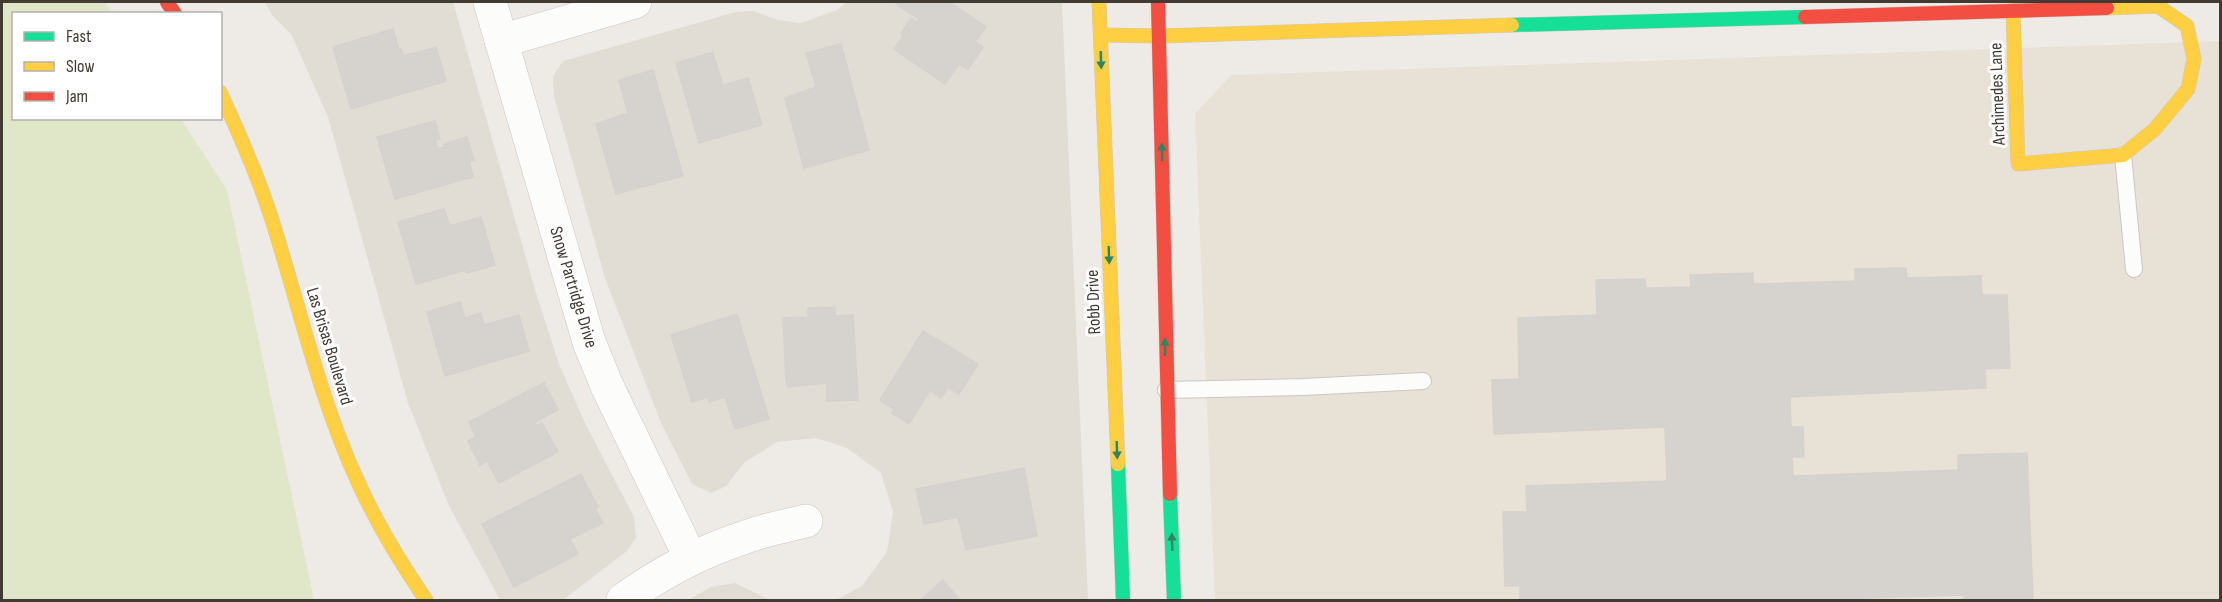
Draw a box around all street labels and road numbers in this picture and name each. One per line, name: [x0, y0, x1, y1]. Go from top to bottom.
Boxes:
street label: Archimedes Lane: [1985, 42, 2010, 147]
street label: Snow Partridge Drive: [545, 224, 602, 350]
street label: Robb Drive: [1082, 269, 1105, 335]
street label: Las Brisas Boulevard: [302, 285, 357, 407]

